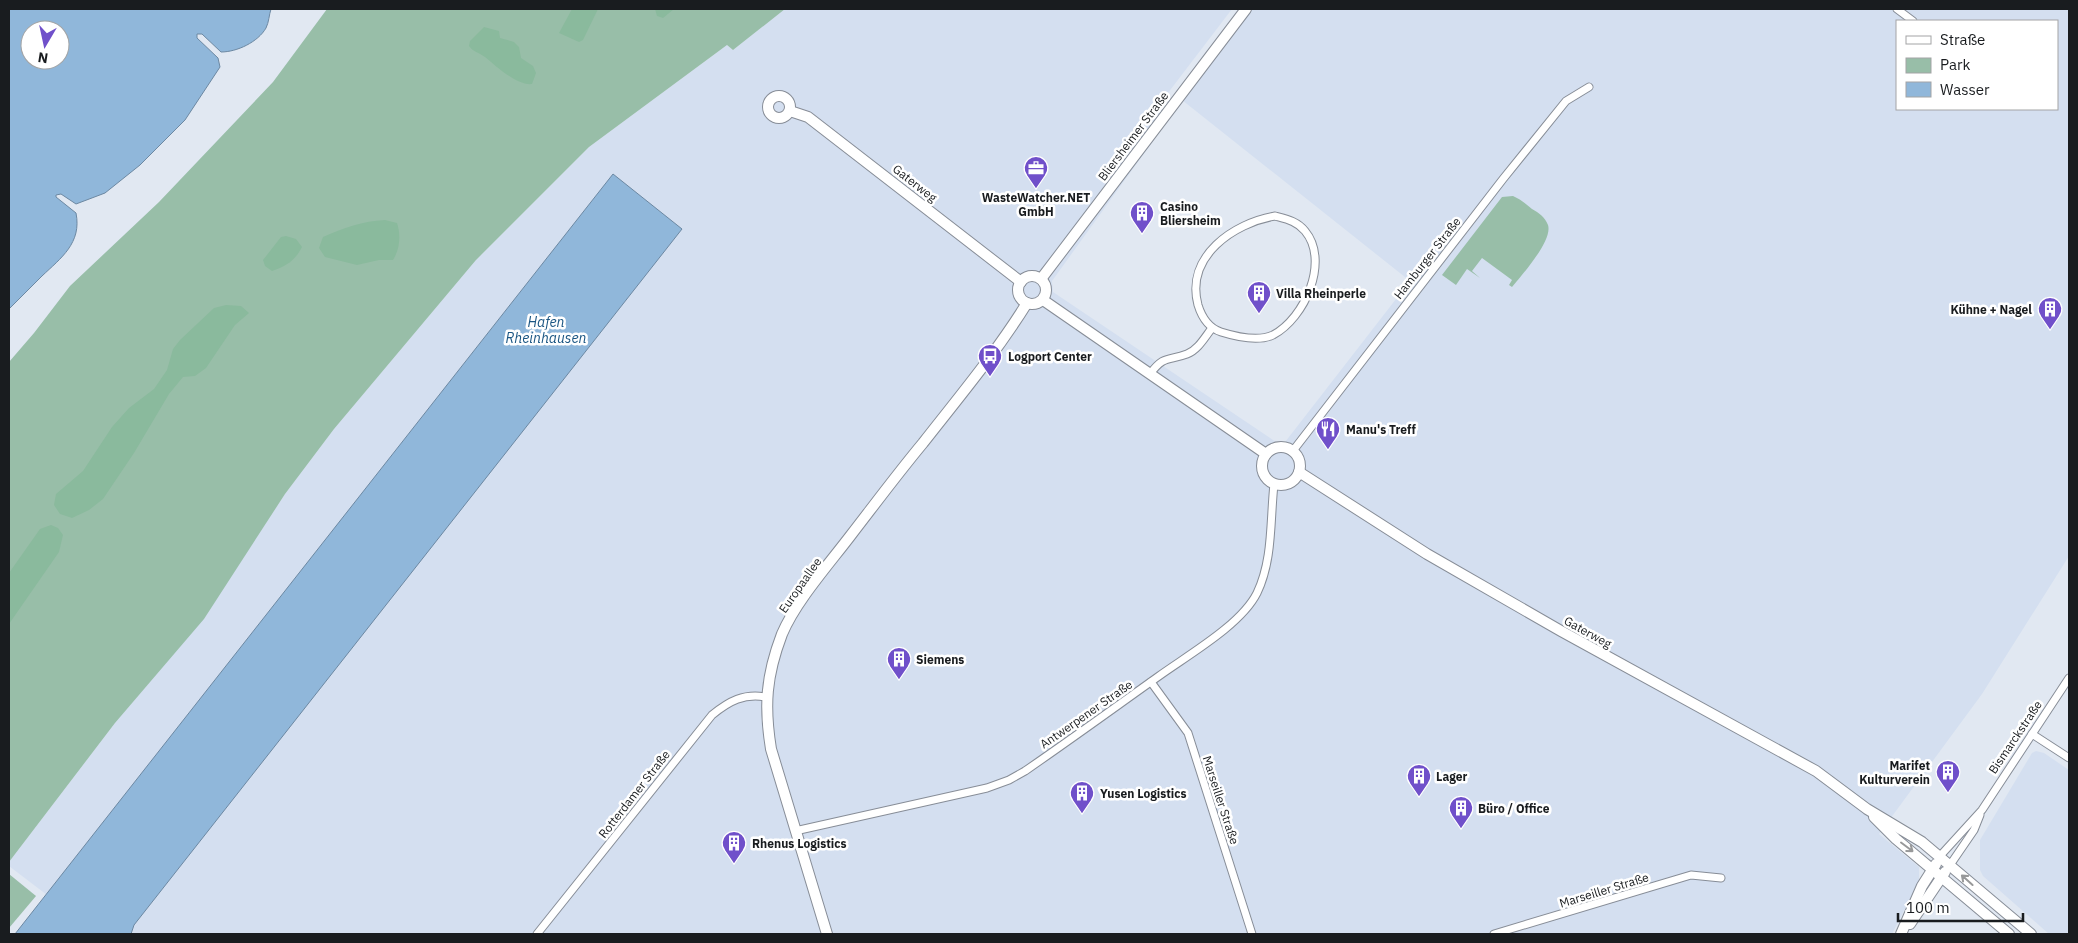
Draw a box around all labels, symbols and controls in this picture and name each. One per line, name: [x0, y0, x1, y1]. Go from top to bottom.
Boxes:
north arrow: [20, 20, 70, 70]
legend: [1896, 20, 2058, 110]
text: Straße: [1940, 30, 1985, 49]
text: N: [37, 48, 49, 68]
text: Park: [1940, 55, 1970, 74]
text: Wasser: [1940, 80, 1990, 99]
street label: Bliersheimer Straße: [1095, 88, 1172, 184]
office icon: WasteWatcher.NET GmbH: [1023, 155, 1049, 189]
street label: Gaterweg: [890, 161, 941, 205]
place label: WasteWatcher.NET GmbH: [982, 190, 1090, 219]
place label: Casino Bliersheim: [1160, 199, 1221, 228]
building icon: Casino Bliersheim: [1129, 200, 1155, 234]
street label: Hamburger Straße: [1390, 214, 1464, 302]
building icon: Villa Rheinperle: [1246, 280, 1272, 314]
place label: Villa Rheinperle: [1276, 286, 1366, 301]
building icon: Kühne + Nagel: [2037, 296, 2063, 330]
place label: Kühne + Nagel: [1950, 302, 2032, 317]
water label: Hafen Rheinhausen: [505, 313, 587, 347]
bus stop icon: Logport Center: [977, 343, 1003, 377]
place label: Logport Center: [1008, 349, 1092, 364]
restaurant icon: Manu's Treff: [1315, 416, 1341, 450]
place label: Manu's Treff: [1346, 422, 1416, 437]
street label: Europaallee: [775, 554, 825, 616]
street label: Gaterweg: [1562, 613, 1615, 651]
building icon: Siemens: [886, 646, 912, 680]
place label: Siemens: [916, 652, 964, 667]
street label: Antwerpener Straße: [1037, 676, 1135, 751]
street label: Bismarckstraße: [1985, 697, 2045, 776]
street label: Rotterdamer Straße: [595, 747, 673, 841]
street label: Marseiller Straße: [1200, 754, 1243, 847]
place label: Marifet Kulturverein: [1859, 758, 1930, 787]
building icon: Marifet Kulturverein: [1935, 759, 1961, 793]
building icon: Lager: [1406, 763, 1432, 797]
place label: Lager: [1436, 769, 1468, 784]
building icon: Yusen Logistics: [1069, 780, 1095, 814]
place label: Yusen Logistics: [1100, 786, 1187, 801]
building icon: Büro / Office: [1448, 795, 1474, 829]
place label: Büro / Office: [1478, 801, 1550, 816]
building icon: Rhenus Logistics: [721, 830, 747, 864]
place label: Rhenus Logistics: [752, 836, 846, 851]
one-way arrow: [1900, 842, 1914, 852]
street label: Marseiller Straße: [1558, 869, 1651, 911]
one-way arrow: [1961, 874, 1974, 886]
scale bar: [1898, 890, 2023, 922]
text: 100 m: [1906, 898, 1950, 917]

